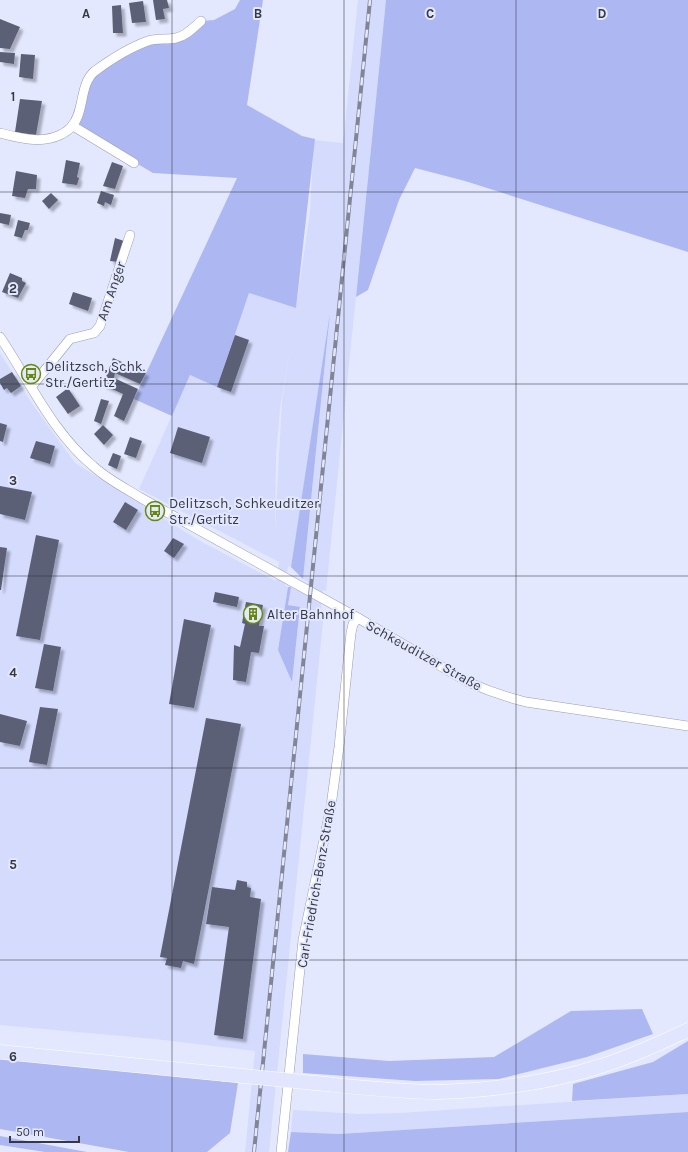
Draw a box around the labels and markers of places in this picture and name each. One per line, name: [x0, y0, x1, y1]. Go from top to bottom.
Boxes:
place label: Delitzsch, Schk. Str./Gertitz: [45, 358, 146, 391]
bus stop icon: Delitzsch, Schk. Str./Gertitz: [20, 363, 42, 385]
place label: Delitzsch, Schkeuditzer Str./Gertitz: [169, 495, 320, 528]
bus stop icon: Delitzsch, Schkeuditzer Str./Gertitz: [144, 500, 166, 522]
building icon: Alter Bahnhof: [242, 603, 264, 625]
place label: Alter Bahnhof: [267, 606, 354, 623]

